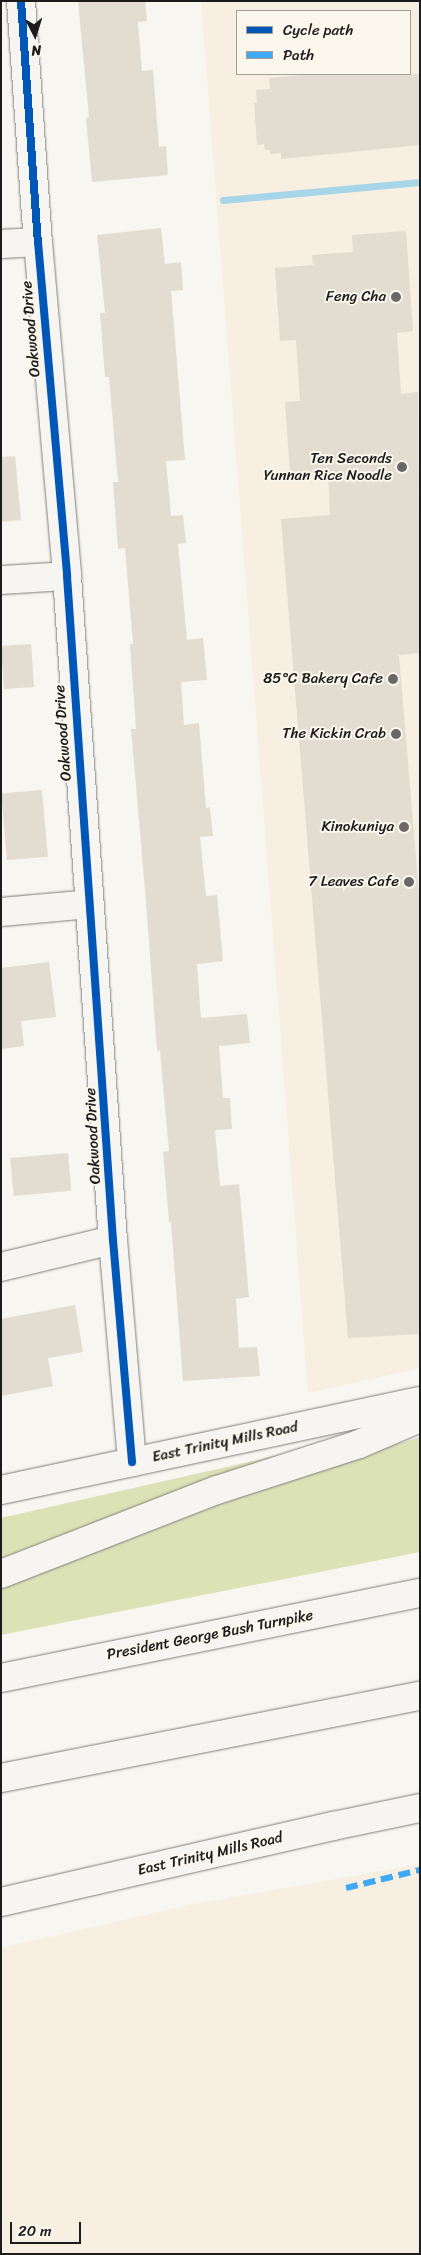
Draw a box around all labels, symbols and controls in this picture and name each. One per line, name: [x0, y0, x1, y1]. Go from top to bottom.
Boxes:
north arrow: [10, 10, 60, 60]
legend: [236, 10, 411, 75]
text: Cycle path: [283, 17, 353, 43]
text: N: [30, 38, 42, 63]
text: Path: [283, 42, 314, 68]
street label: Oakwood Drive: [18, 280, 44, 378]
place label: Feng Cha: [326, 288, 386, 306]
marker: Feng Cha: [390, 291, 402, 303]
place label: Ten Seconds Yunnan Rice Noodle: [264, 449, 392, 484]
marker: Ten Seconds Yunnan Rice Noodle: [396, 461, 408, 473]
place label: 85°C Bakery Cafe: [263, 670, 383, 688]
marker: 85°C Bakery Cafe: [387, 673, 399, 685]
street label: Oakwood Drive: [51, 684, 75, 782]
place label: The Kickin Crab: [282, 725, 386, 743]
marker: The Kickin Crab: [390, 728, 402, 740]
place label: Kinokuniya: [321, 818, 394, 836]
marker: Kinokuniya: [398, 821, 410, 833]
place label: 7 Leaves Cafe: [308, 873, 399, 891]
marker: 7 Leaves Cafe: [403, 876, 415, 888]
street label: Oakwood Drive: [81, 1087, 105, 1185]
street label: East Trinity Mills Road: [151, 1418, 299, 1466]
street label: President George Bush Turnpike: [105, 1606, 315, 1664]
street label: East Trinity Mills Road: [136, 1829, 284, 1879]
scale bar: [12, 2212, 84, 2244]
text: 20 m: [18, 2218, 52, 2244]

